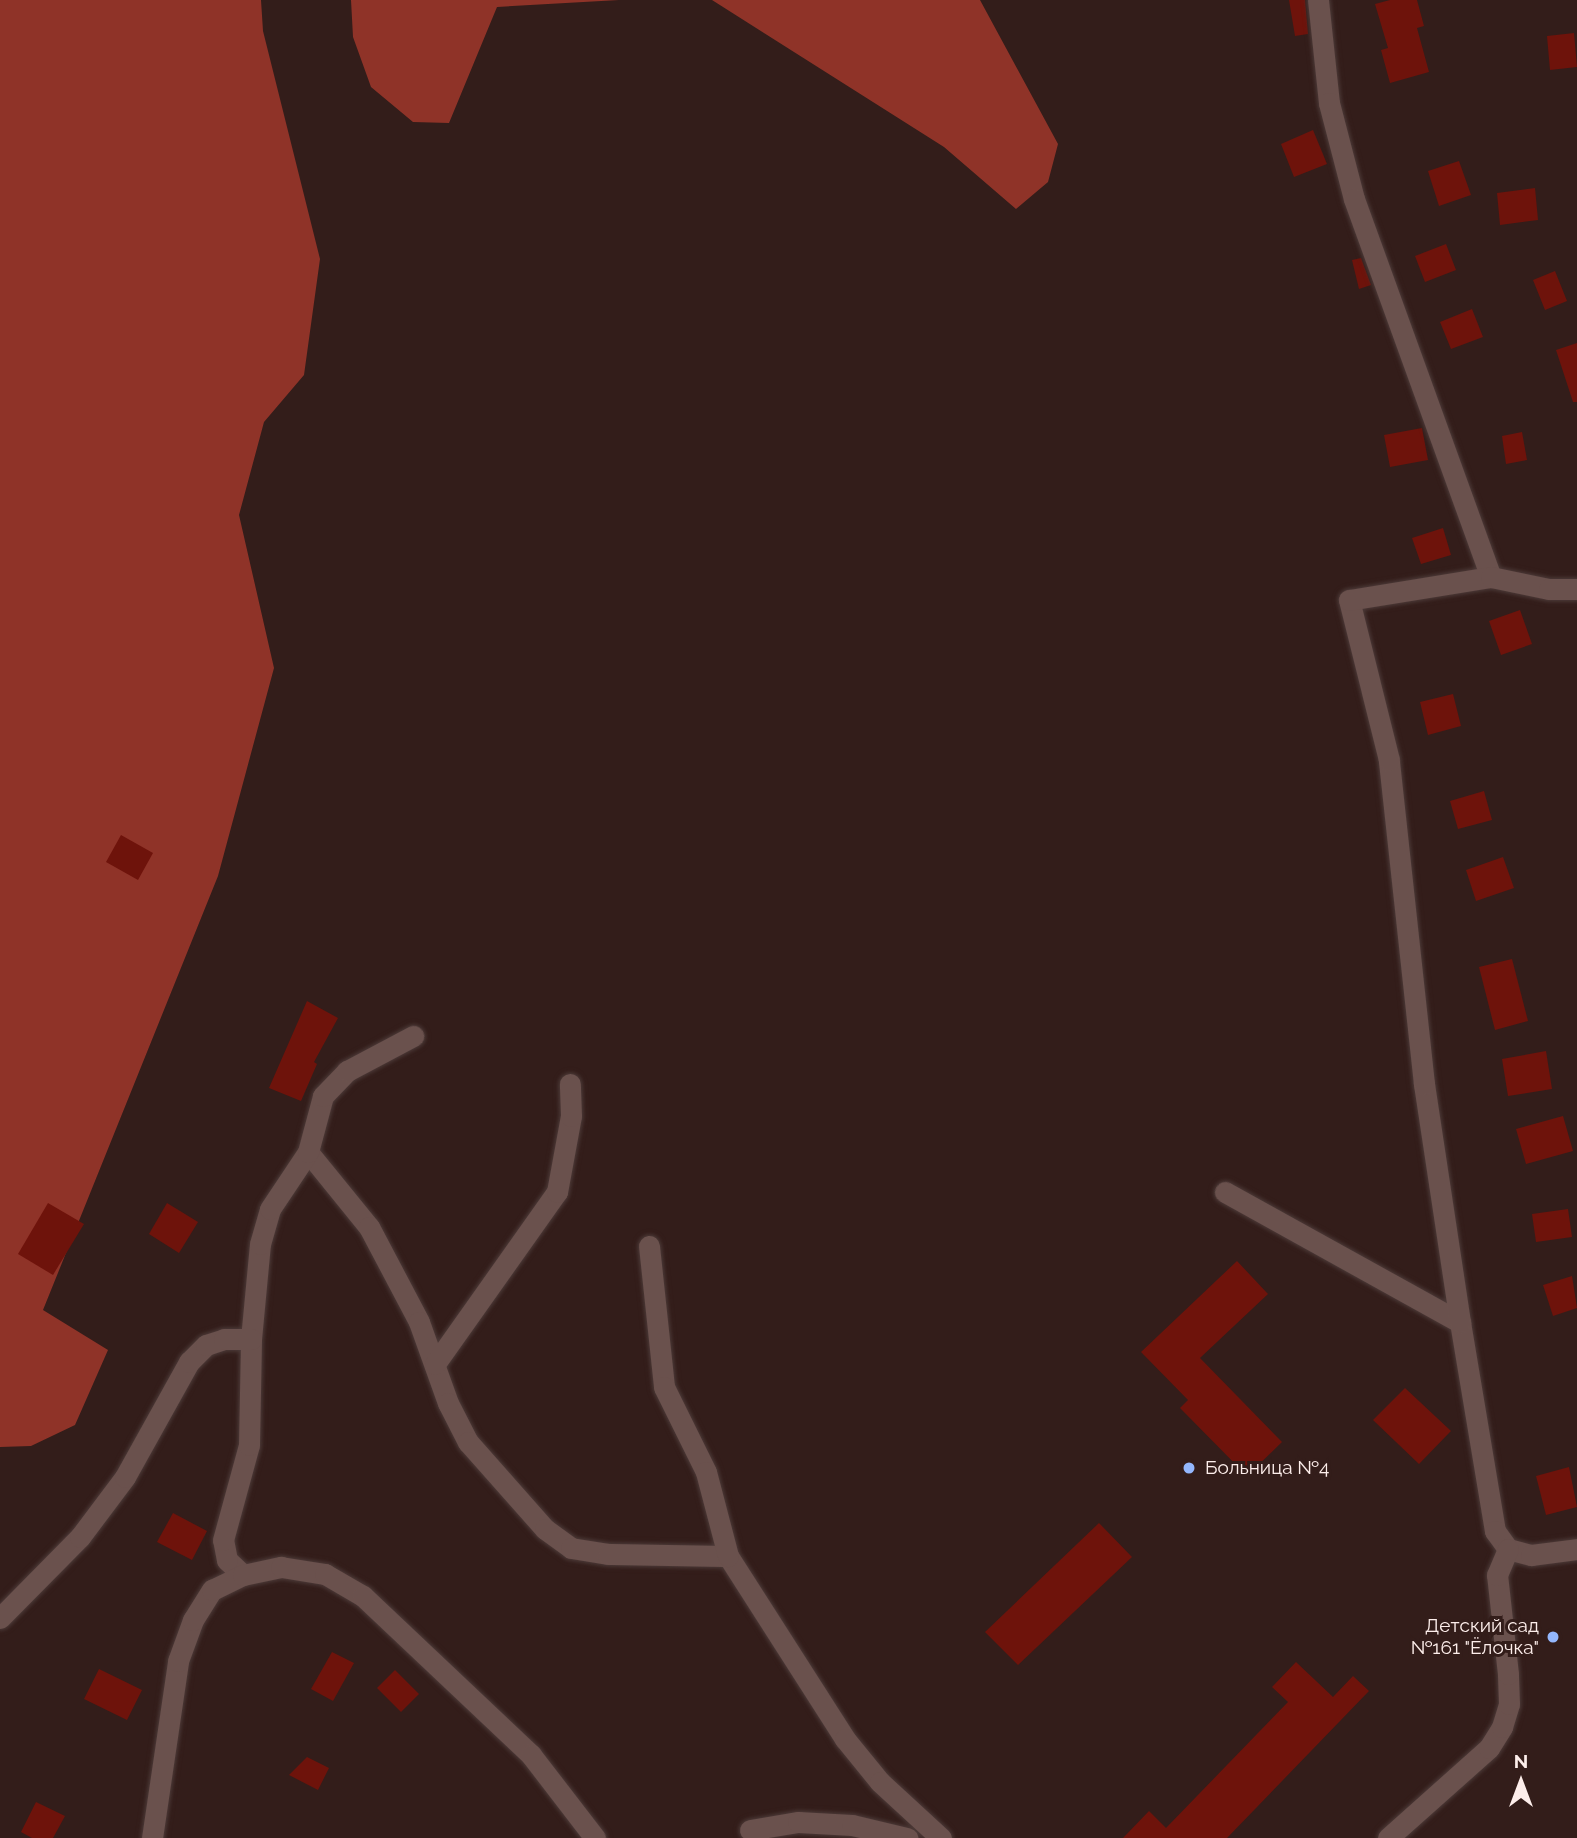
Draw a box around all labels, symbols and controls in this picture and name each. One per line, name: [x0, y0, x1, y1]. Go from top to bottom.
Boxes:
place label: Больница №4: [1205, 1457, 1329, 1479]
marker: Больница №4: [1179, 1458, 1199, 1478]
place label: Детский сад №161 "Ёлочка": [1410, 1615, 1539, 1659]
marker: Детский сад №161 "Ёлочка": [1545, 1629, 1561, 1645]
north arrow: [1486, 1747, 1556, 1817]
text: N: [1514, 1750, 1528, 1772]

